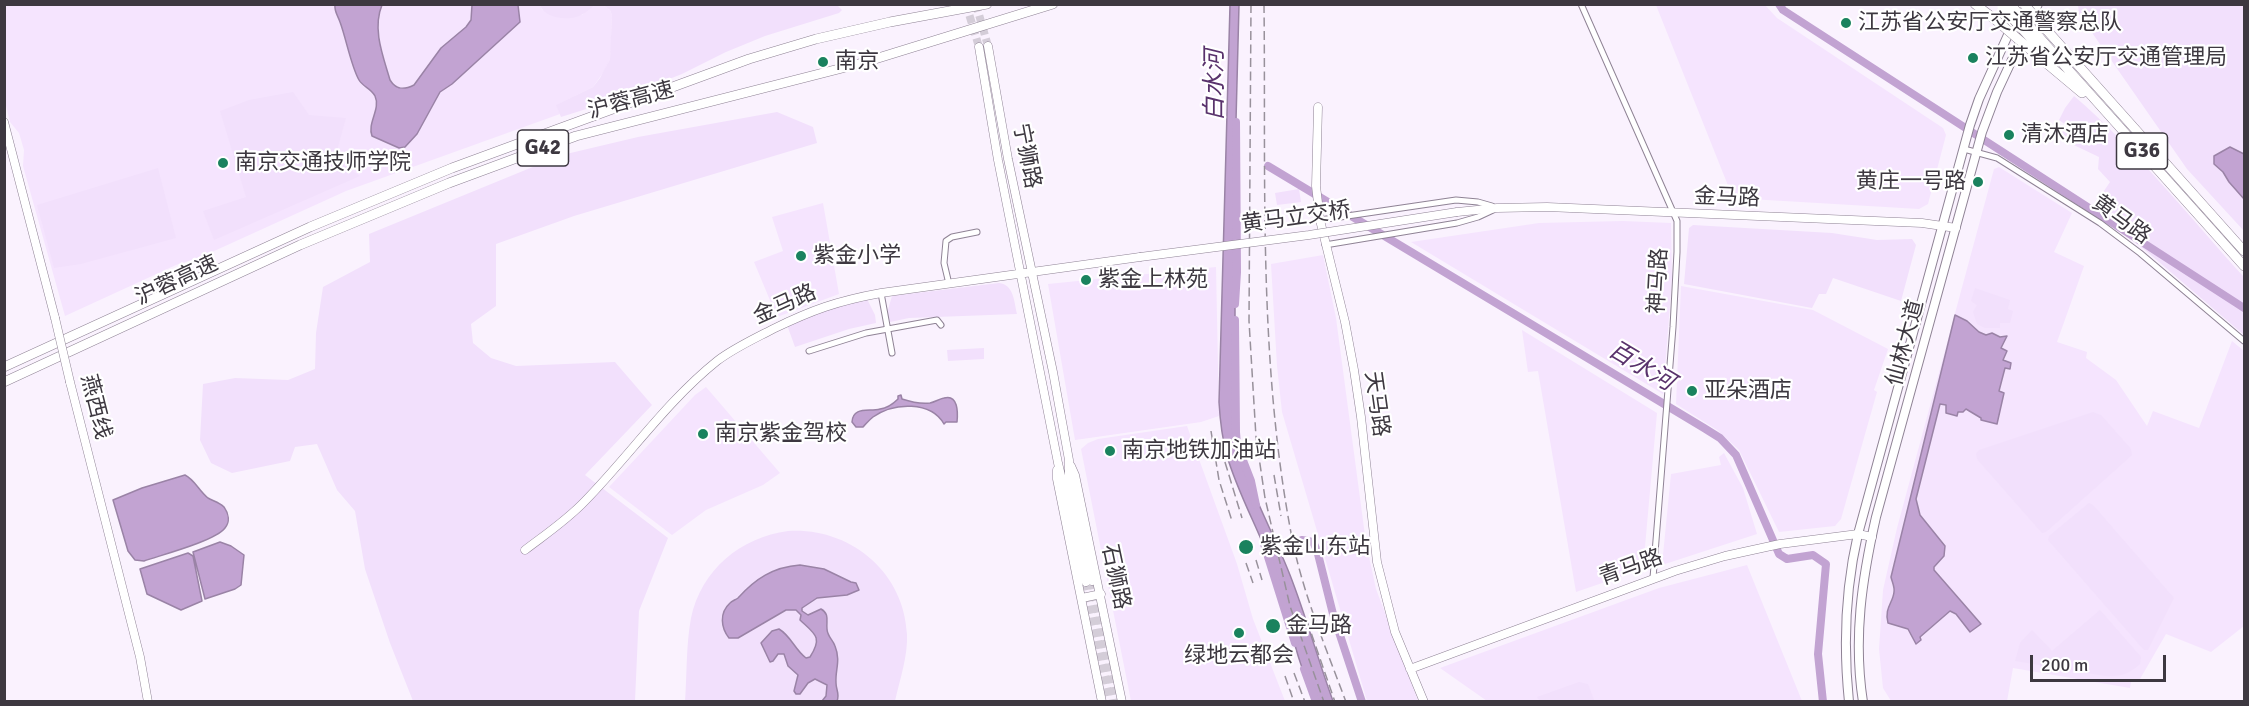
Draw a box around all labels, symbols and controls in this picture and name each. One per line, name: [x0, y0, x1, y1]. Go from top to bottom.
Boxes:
place label: 江苏省公安厅交通警察总队: [1858, 10, 2122, 36]
marker: 江苏省公安厅交通警察总队: [1839, 16, 1853, 30]
place label: 江苏省公安厅交通管理局: [1985, 45, 2227, 71]
place label: 南京: [835, 49, 879, 75]
water label: 白水河: [1202, 49, 1230, 121]
marker: 江苏省公安厅交通管理局: [1966, 51, 1980, 65]
marker: 南京: [816, 55, 830, 69]
street label: 沪蓉高速: [585, 77, 677, 125]
street label: 宁狮路: [1007, 121, 1045, 191]
place label: 清沐酒店: [2021, 122, 2109, 148]
marker: 清沐酒店: [2002, 128, 2016, 142]
road number: G42: [518, 130, 568, 166]
road number: G36: [2116, 133, 2168, 169]
place label: 南京交通技师学院: [235, 150, 411, 176]
marker: 南京交通技师学院: [216, 156, 230, 170]
place label: 黄庄一号路: [1856, 169, 1966, 195]
marker: 黄庄一号路: [1971, 175, 1985, 189]
street label: 金马路: [1694, 184, 1760, 212]
street label: 黄马路: [2087, 190, 2155, 250]
street label: 黄马立交桥: [1240, 197, 1352, 239]
place label: 紫金小学: [813, 243, 901, 269]
street label: 神马路: [1644, 247, 1674, 315]
marker: 紫金小学: [794, 249, 808, 263]
street label: 沪蓉高速: [132, 250, 222, 312]
place label: 紫金上林苑: [1098, 267, 1208, 293]
marker: 紫金上林苑: [1079, 273, 1093, 287]
street label: 金马路: [749, 280, 821, 330]
street label: 仙林大道: [1882, 297, 1930, 389]
water label: 百水河: [1603, 336, 1679, 398]
street label: 天马路: [1358, 369, 1394, 439]
street label: 燕西线: [74, 372, 116, 442]
place label: 亚朵酒店: [1704, 378, 1792, 404]
marker: 亚朵酒店: [1685, 384, 1699, 398]
place label: 南京紫金驾校: [715, 421, 847, 447]
marker: 南京紫金驾校: [696, 427, 710, 441]
place label: 南京地铁加油站: [1122, 438, 1276, 464]
marker: 南京地铁加油站: [1103, 444, 1117, 458]
place label: 紫金山东站: [1260, 534, 1370, 560]
marker: 紫金山东站: [1237, 538, 1255, 556]
street label: 石狮路: [1095, 542, 1135, 612]
street label: 青马路: [1595, 544, 1667, 592]
place label: 金马路: [1286, 613, 1352, 639]
marker: 金马路: [1264, 617, 1282, 635]
marker: 绿地云都会: [1232, 626, 1246, 640]
place label: 绿地云都会: [1184, 643, 1294, 669]
scale bar: [2033, 643, 2170, 681]
text: 200 m: [2041, 654, 2088, 676]

